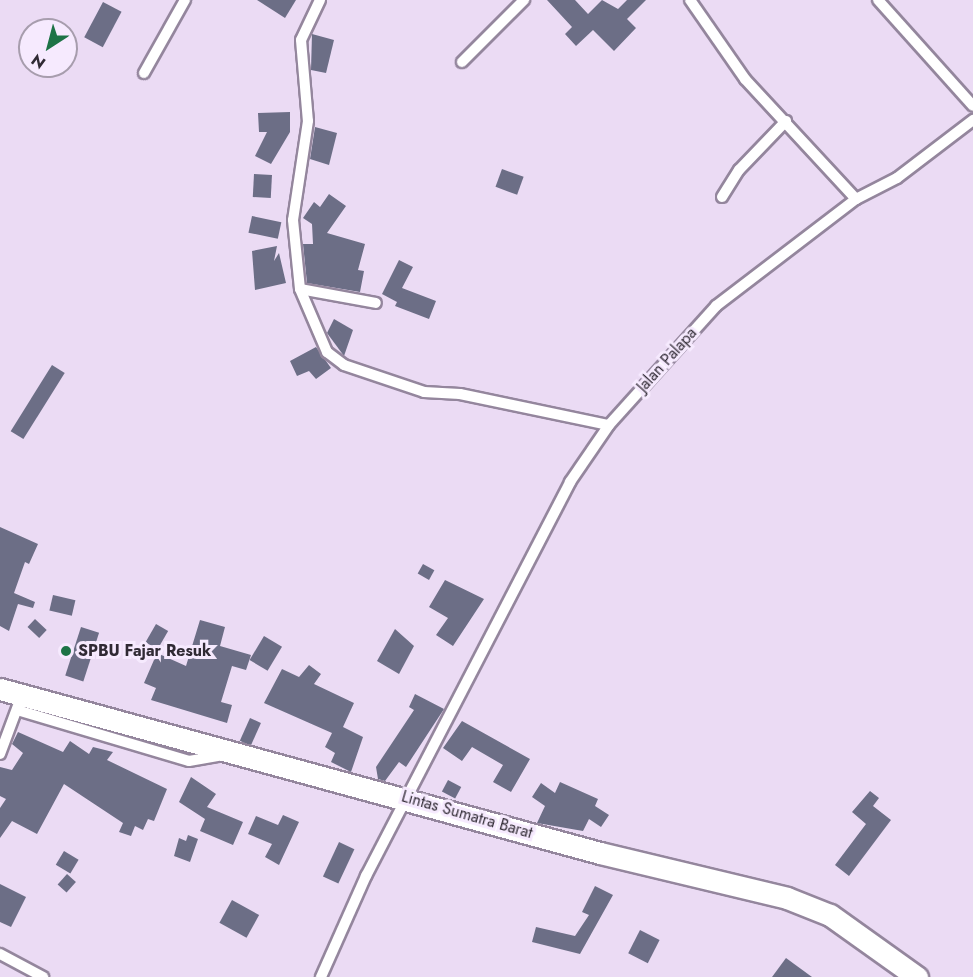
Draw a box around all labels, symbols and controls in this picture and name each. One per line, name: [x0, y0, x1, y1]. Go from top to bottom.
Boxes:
north arrow: [18, 18, 78, 78]
text: N: [26, 48, 50, 74]
street label: Jalan Palapa: [633, 324, 701, 396]
place label: SPBU Fajar Resuk: [78, 641, 211, 661]
marker: SPBU Fajar Resuk: [59, 644, 73, 658]
street label: Lintas Sumatra Barat: [399, 787, 535, 843]

